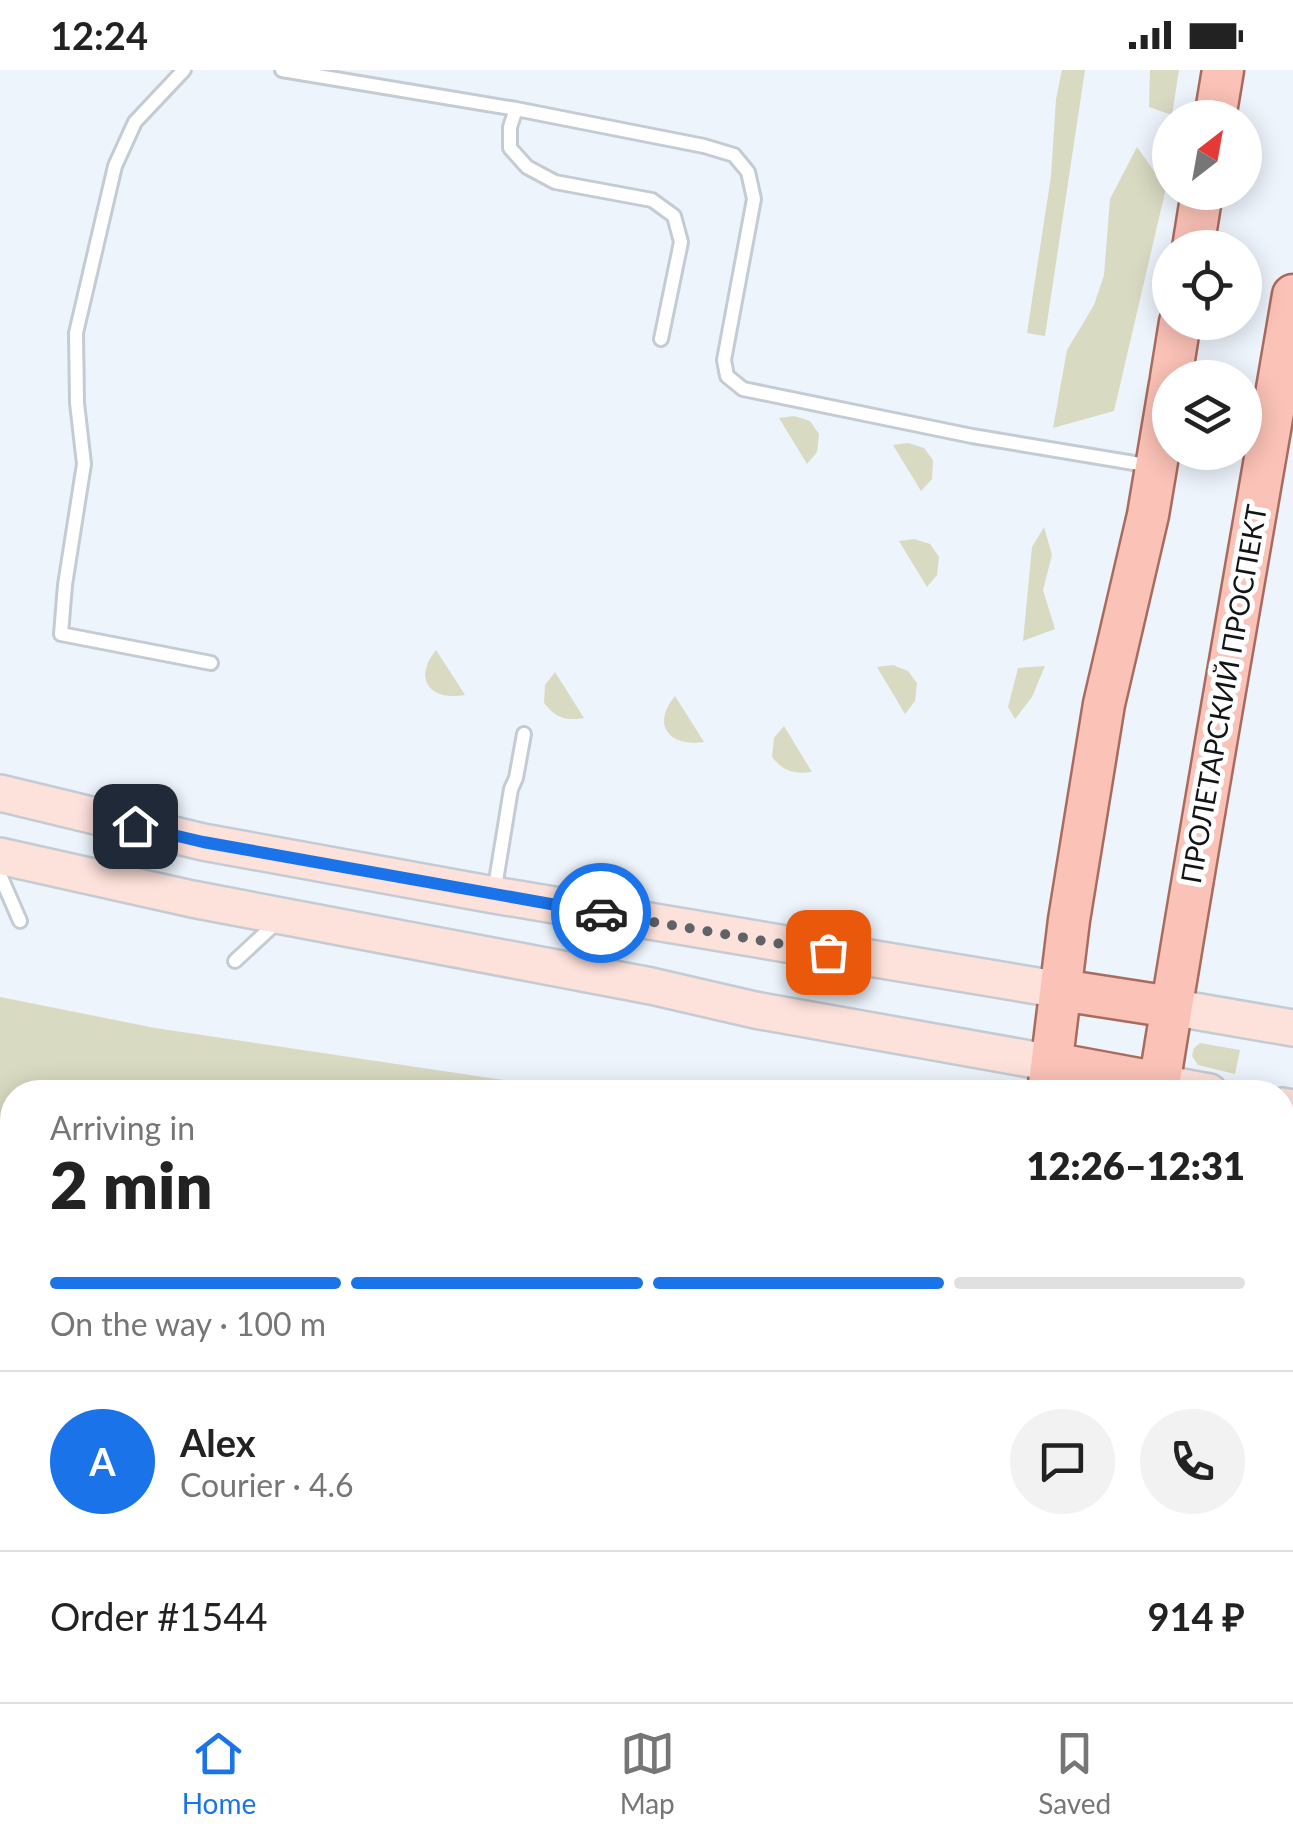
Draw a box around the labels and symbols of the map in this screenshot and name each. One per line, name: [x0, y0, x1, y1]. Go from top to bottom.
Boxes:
north arrow: [1152, 100, 1262, 210]
street label: ПРОЛЕТАРСКИЙ ПРОСПЕКТ: [1173, 501, 1273, 886]
pin: [93, 784, 178, 869]
courier: [551, 863, 651, 963]
pin: [786, 910, 871, 995]

